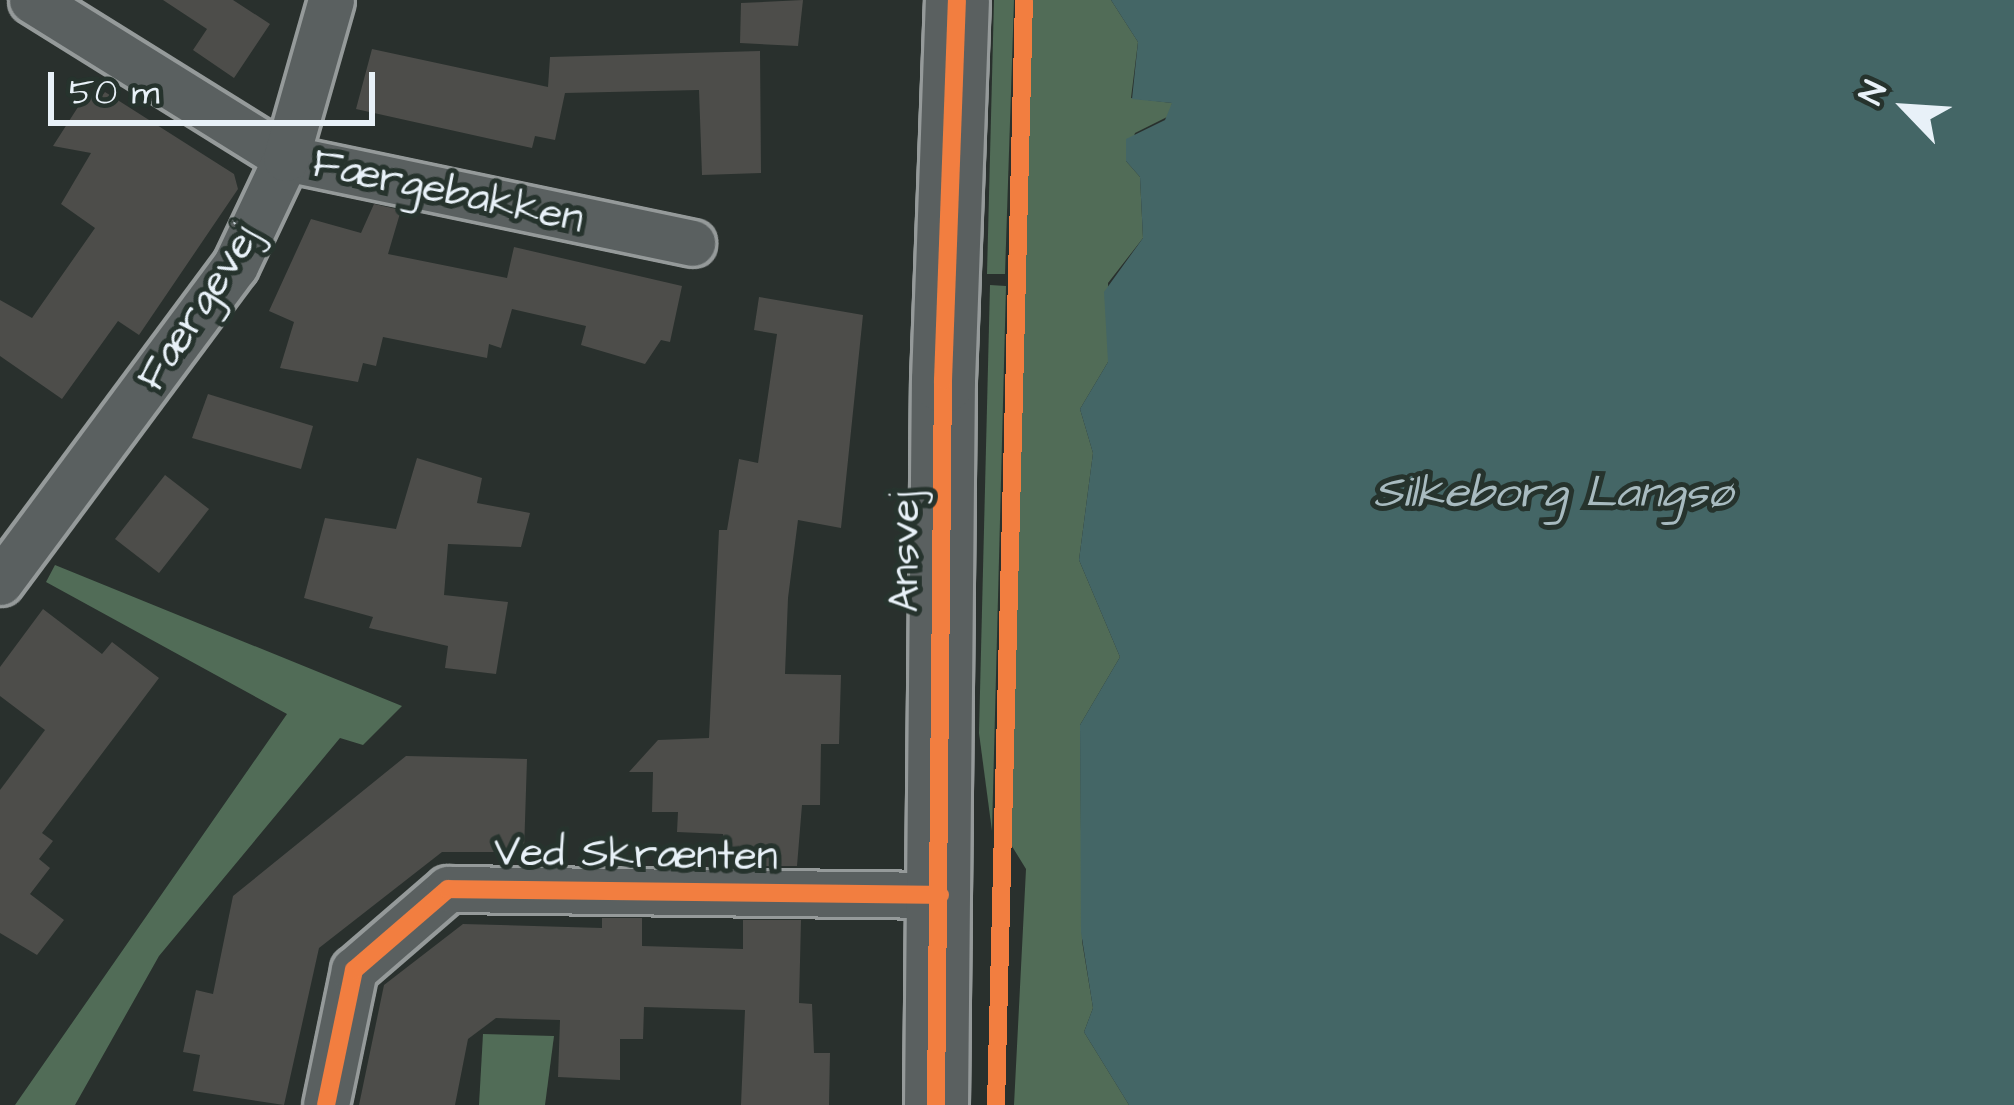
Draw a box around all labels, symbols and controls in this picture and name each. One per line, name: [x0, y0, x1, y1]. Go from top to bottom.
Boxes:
scale bar: [54, 48, 381, 122]
north arrow: [1846, 48, 1966, 168]
text: 50 m: [69, 67, 160, 118]
text: N: [1848, 74, 1899, 112]
street label: Færgebakken: [308, 139, 588, 245]
street label: Færgevej: [127, 216, 271, 400]
water label: Silkeborg Langsø: [1373, 467, 1733, 521]
street label: Ansvej: [881, 492, 931, 612]
street label: Ved Skrænten: [494, 827, 778, 883]

